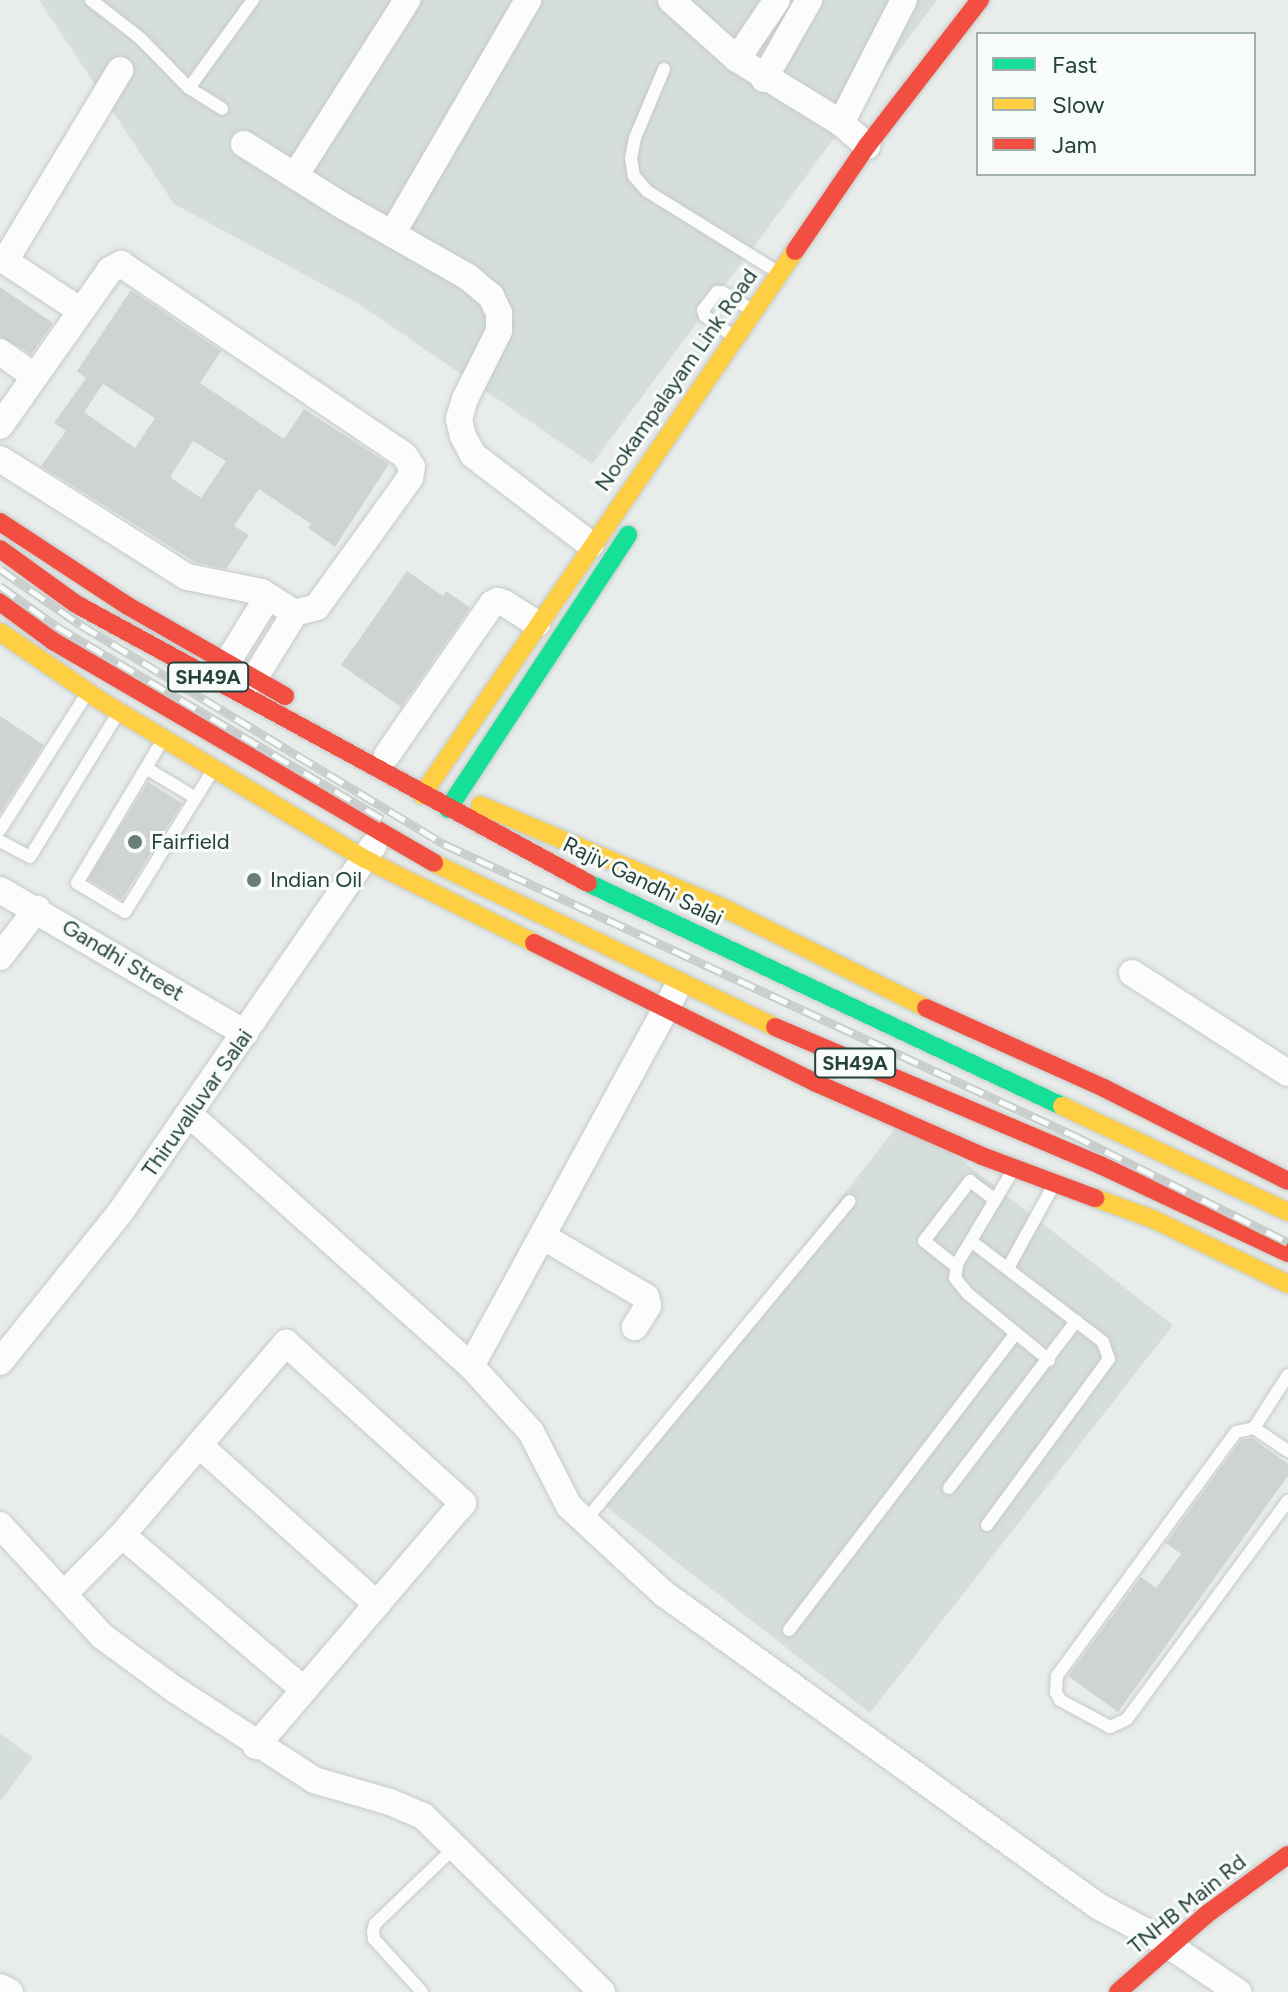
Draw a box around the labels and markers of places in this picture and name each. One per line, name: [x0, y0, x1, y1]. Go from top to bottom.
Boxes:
place label: Fairfield: [151, 829, 230, 855]
marker: Fairfield: [126, 833, 144, 851]
place label: Indian Oil: [270, 867, 362, 893]
marker: Indian Oil: [245, 871, 263, 889]

